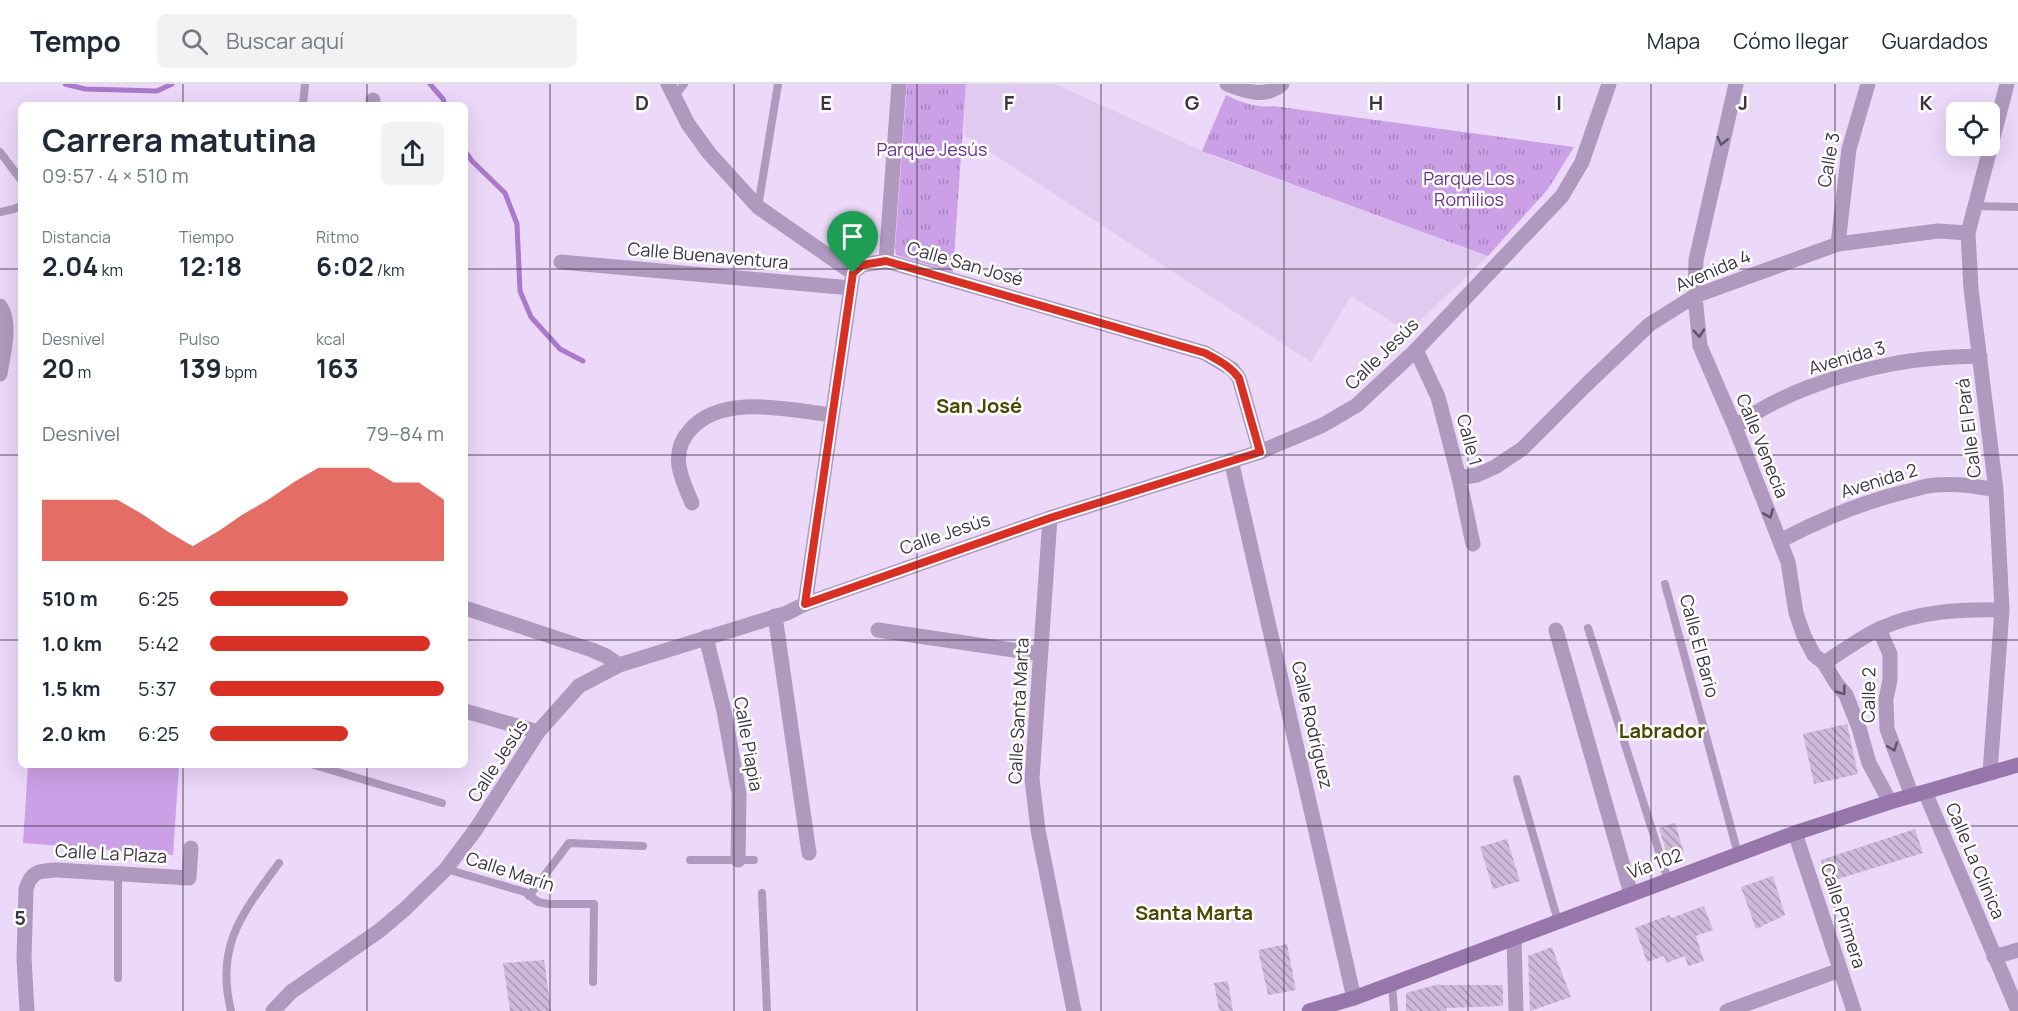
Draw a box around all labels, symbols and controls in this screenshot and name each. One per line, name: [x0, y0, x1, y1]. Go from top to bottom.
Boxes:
search box: [157, 14, 577, 68]
text: Tempo: [30, 22, 121, 60]
icon: search: [178, 25, 211, 58]
text: Buscar aquí: [226, 26, 344, 56]
text: Mapa: [1647, 27, 1700, 55]
text: Cómo llegar: [1733, 27, 1849, 55]
text: Guardados: [1882, 27, 1988, 55]
text: D: [635, 89, 649, 116]
text: E: [820, 89, 832, 116]
text: F: [1004, 89, 1015, 116]
text: G: [1185, 89, 1200, 116]
text: H: [1369, 89, 1383, 116]
text: I: [1556, 89, 1562, 116]
text: J: [1738, 89, 1748, 116]
text: K: [1920, 89, 1933, 116]
map controls: [1946, 102, 2000, 156]
button: locate: [1946, 102, 2000, 156]
text: Carrera matutina: [42, 117, 316, 162]
button: share: [381, 122, 444, 185]
street label: Calle 3: [1811, 130, 1845, 189]
one-way arrow: [1717, 136, 1730, 146]
park label: Parque Jesús: [877, 137, 987, 161]
text: 09:57 · 4 × 510 m: [42, 162, 189, 189]
park label: Parque Los Romilios: [1423, 166, 1515, 211]
pin: [827, 211, 878, 273]
icon: arrive: [836, 220, 869, 253]
text: Distancia: [42, 226, 111, 248]
text: Tiempo: [179, 226, 234, 248]
text: Ritmo: [316, 226, 359, 248]
street label: Calle San José: [904, 235, 1026, 291]
street label: Calle Buenaventura: [627, 236, 790, 274]
street label: Avenida 4: [1671, 244, 1754, 297]
text: 2.04: [42, 248, 98, 284]
text: 12:18: [179, 248, 242, 284]
text: 6:02: [316, 248, 374, 284]
text: km: [98, 259, 123, 281]
text: /km: [374, 259, 405, 281]
street label: Calle Jesús: [1339, 312, 1423, 395]
text: Desnivel: [42, 328, 105, 350]
text: Pulso: [179, 328, 220, 350]
text: kcal: [316, 328, 345, 350]
one-way arrow: [1692, 328, 1705, 337]
street label: Avenida 3: [1806, 335, 1888, 379]
text: 20: [42, 350, 75, 386]
text: 139: [179, 350, 222, 386]
text: 163: [316, 350, 359, 386]
text: m: [75, 361, 91, 383]
text: bpm: [222, 361, 257, 383]
street label: Calle El Pará: [1950, 377, 1986, 479]
street label: Calle Venecia: [1731, 390, 1795, 501]
district label: San José: [936, 392, 1022, 419]
street label: Calle 1: [1452, 411, 1488, 468]
text: Desnivel: [42, 420, 120, 447]
text: 79–84 m: [366, 420, 444, 447]
street label: Avenida 2: [1837, 457, 1920, 503]
street label: Calle Jesús: [896, 506, 993, 560]
one-way arrow: [1762, 508, 1774, 519]
text: 510 m: [42, 585, 98, 612]
text: 6:25: [138, 585, 179, 612]
street label: Calle El Bario: [1675, 592, 1725, 700]
text: 1.0 km: [42, 630, 102, 657]
text: 5:42: [138, 630, 179, 657]
street label: Calle Santa Marta: [1002, 637, 1034, 785]
street label: Calle Rodríguez: [1287, 659, 1339, 791]
street label: Calle 2: [1856, 667, 1880, 723]
text: 1.5 km: [42, 675, 101, 702]
text: 5:37: [138, 675, 177, 702]
one-way arrow: [1834, 684, 1845, 695]
street label: Calle Piapia: [729, 695, 769, 793]
street label: Calle Jesús: [462, 715, 533, 806]
district label: Labrador: [1619, 717, 1705, 744]
text: 2.0 km: [42, 720, 106, 747]
text: 6:25: [138, 720, 179, 747]
one-way arrow: [1886, 741, 1899, 752]
street label: Calle La Clínica: [1941, 799, 2011, 922]
street label: Calle La Plaza: [54, 838, 168, 868]
street label: Vía 102: [1624, 842, 1685, 884]
street label: Calle Marín: [463, 845, 558, 897]
street label: Calle Primera: [1816, 860, 1872, 971]
district label: Santa Marta: [1135, 899, 1253, 926]
text: 5: [14, 904, 26, 931]

